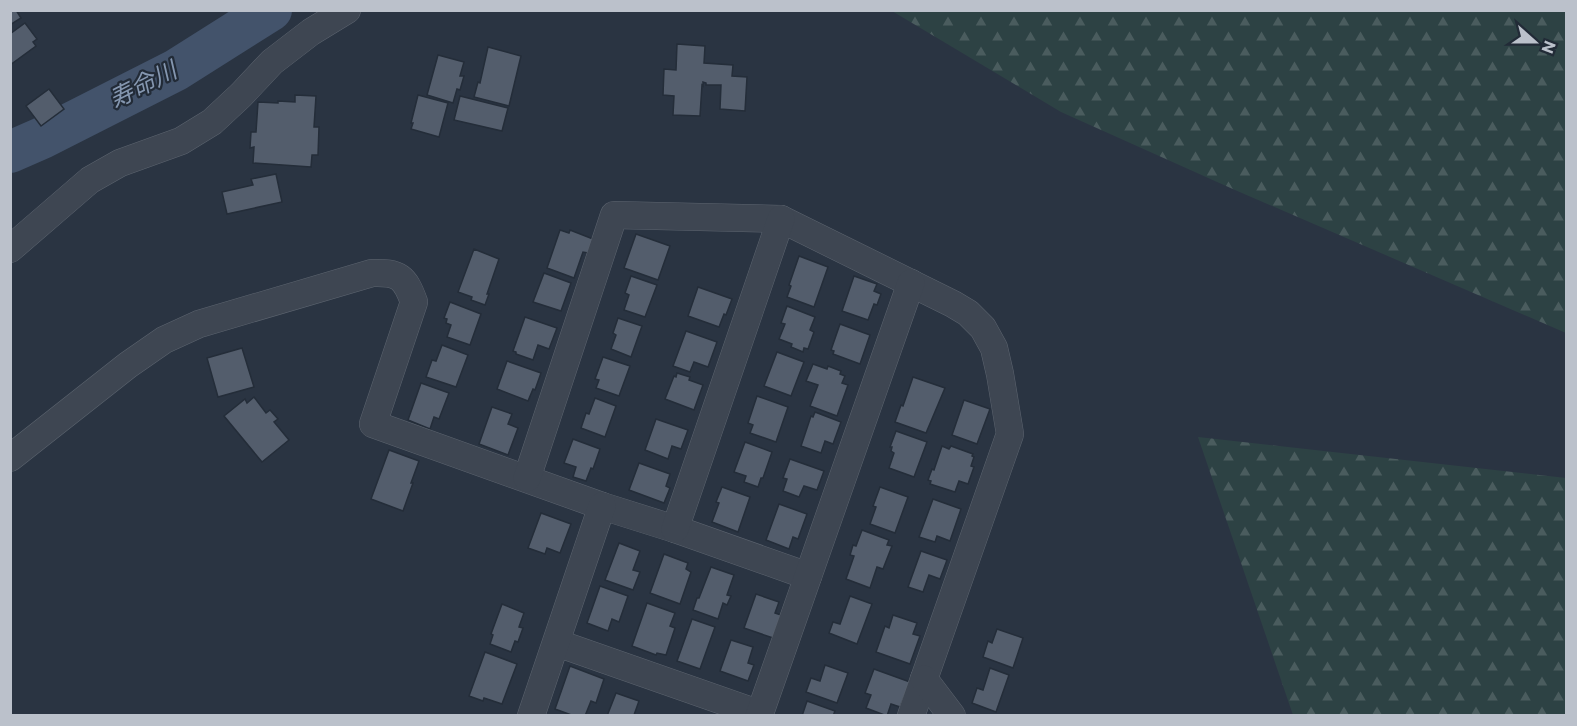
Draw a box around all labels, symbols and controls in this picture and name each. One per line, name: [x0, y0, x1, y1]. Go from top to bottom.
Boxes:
north arrow: [1505, 12, 1565, 72]
text: N: [1538, 39, 1560, 57]
water label: 寿命川: [104, 53, 184, 113]

